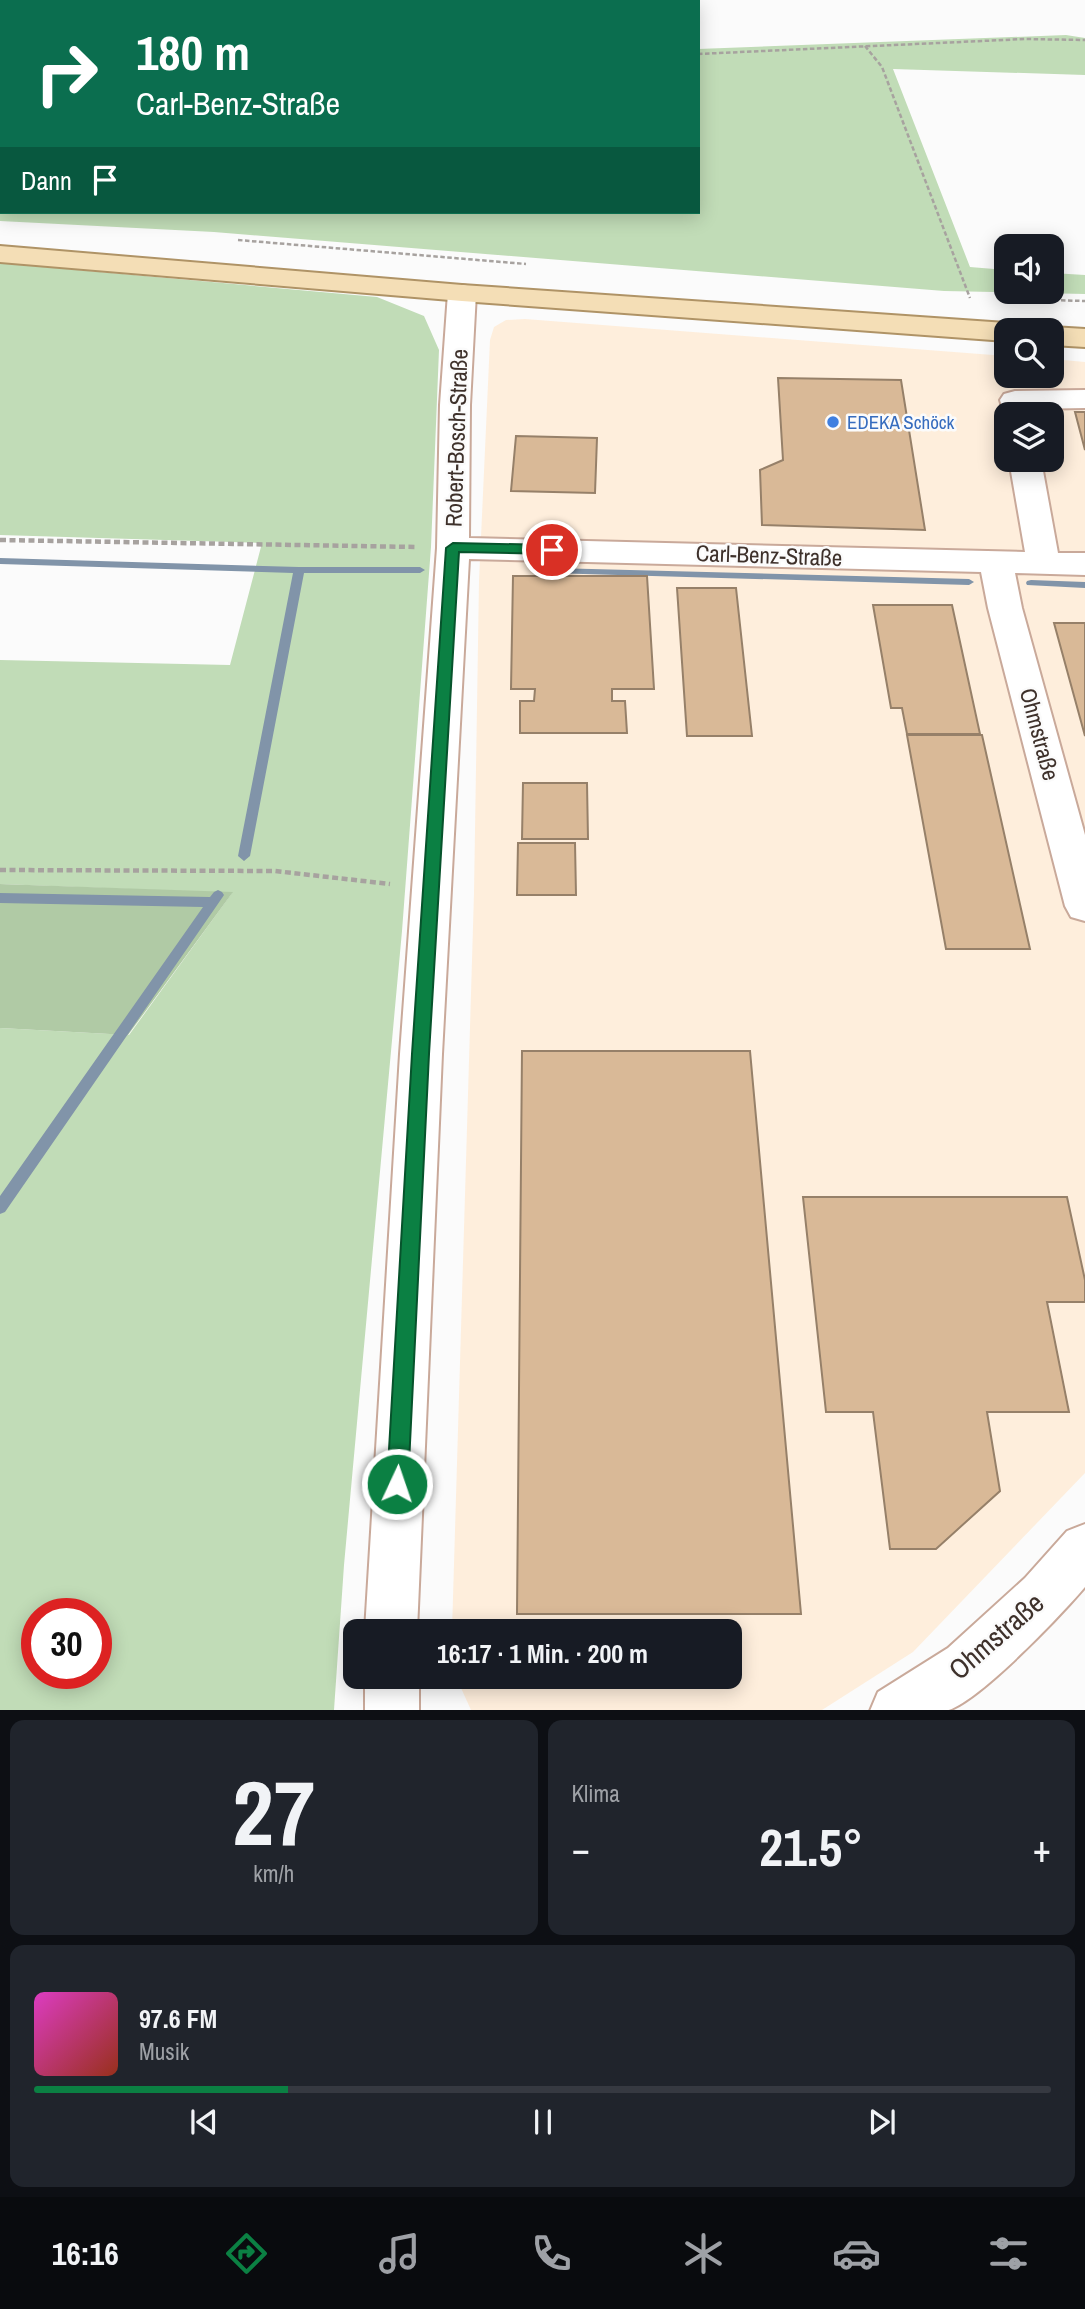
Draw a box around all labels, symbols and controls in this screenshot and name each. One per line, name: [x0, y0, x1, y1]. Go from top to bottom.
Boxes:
text: 180 m: [136, 19, 250, 85]
icon: right: [21, 28, 112, 119]
text: Carl-Benz-Straße: [136, 82, 340, 125]
icon: arrive: [86, 161, 124, 199]
text: Dann: [21, 163, 72, 198]
map controls: [994, 234, 1064, 472]
button: sound: [994, 234, 1064, 304]
button: search: [994, 318, 1064, 388]
street label: Robert-Bosch-Straße: [437, 348, 475, 528]
button: layers: [994, 402, 1064, 472]
place label: EDEKA Schöck: [847, 409, 955, 435]
marker: EDEKA Schöck: [825, 414, 841, 430]
pin: [522, 520, 582, 580]
icon: arrive: [533, 531, 571, 569]
street label: Carl-Benz-Straße: [695, 537, 843, 573]
street label: Ohmstraße: [1013, 684, 1067, 784]
position arrow: [360, 1447, 434, 1521]
street label: Ohmstraße: [940, 1584, 1052, 1688]
speed limit sign: 30: [21, 1598, 112, 1689]
text: 16:17 · 1 Min. · 200 m: [437, 1636, 648, 1671]
text: 27: [232, 1751, 315, 1873]
text: Klima: [572, 1778, 620, 1809]
text: 21.5°: [759, 1812, 863, 1882]
text: −: [572, 1823, 590, 1874]
text: +: [1033, 1823, 1051, 1874]
text: km/h: [253, 1858, 294, 1889]
text: 97.6 FM: [139, 2001, 217, 2036]
text: Musik: [139, 2036, 189, 2067]
icon: previous: [185, 2103, 223, 2141]
icon: pause: [524, 2103, 562, 2141]
icon: next: [863, 2103, 901, 2141]
icon: directions: [222, 2229, 271, 2278]
icon: music: [375, 2229, 424, 2278]
icon: phone: [527, 2229, 576, 2278]
icon: climate: [679, 2229, 728, 2278]
icon: car: [832, 2229, 881, 2278]
icon: filters: [984, 2229, 1033, 2278]
text: 16:16: [52, 2232, 119, 2275]

